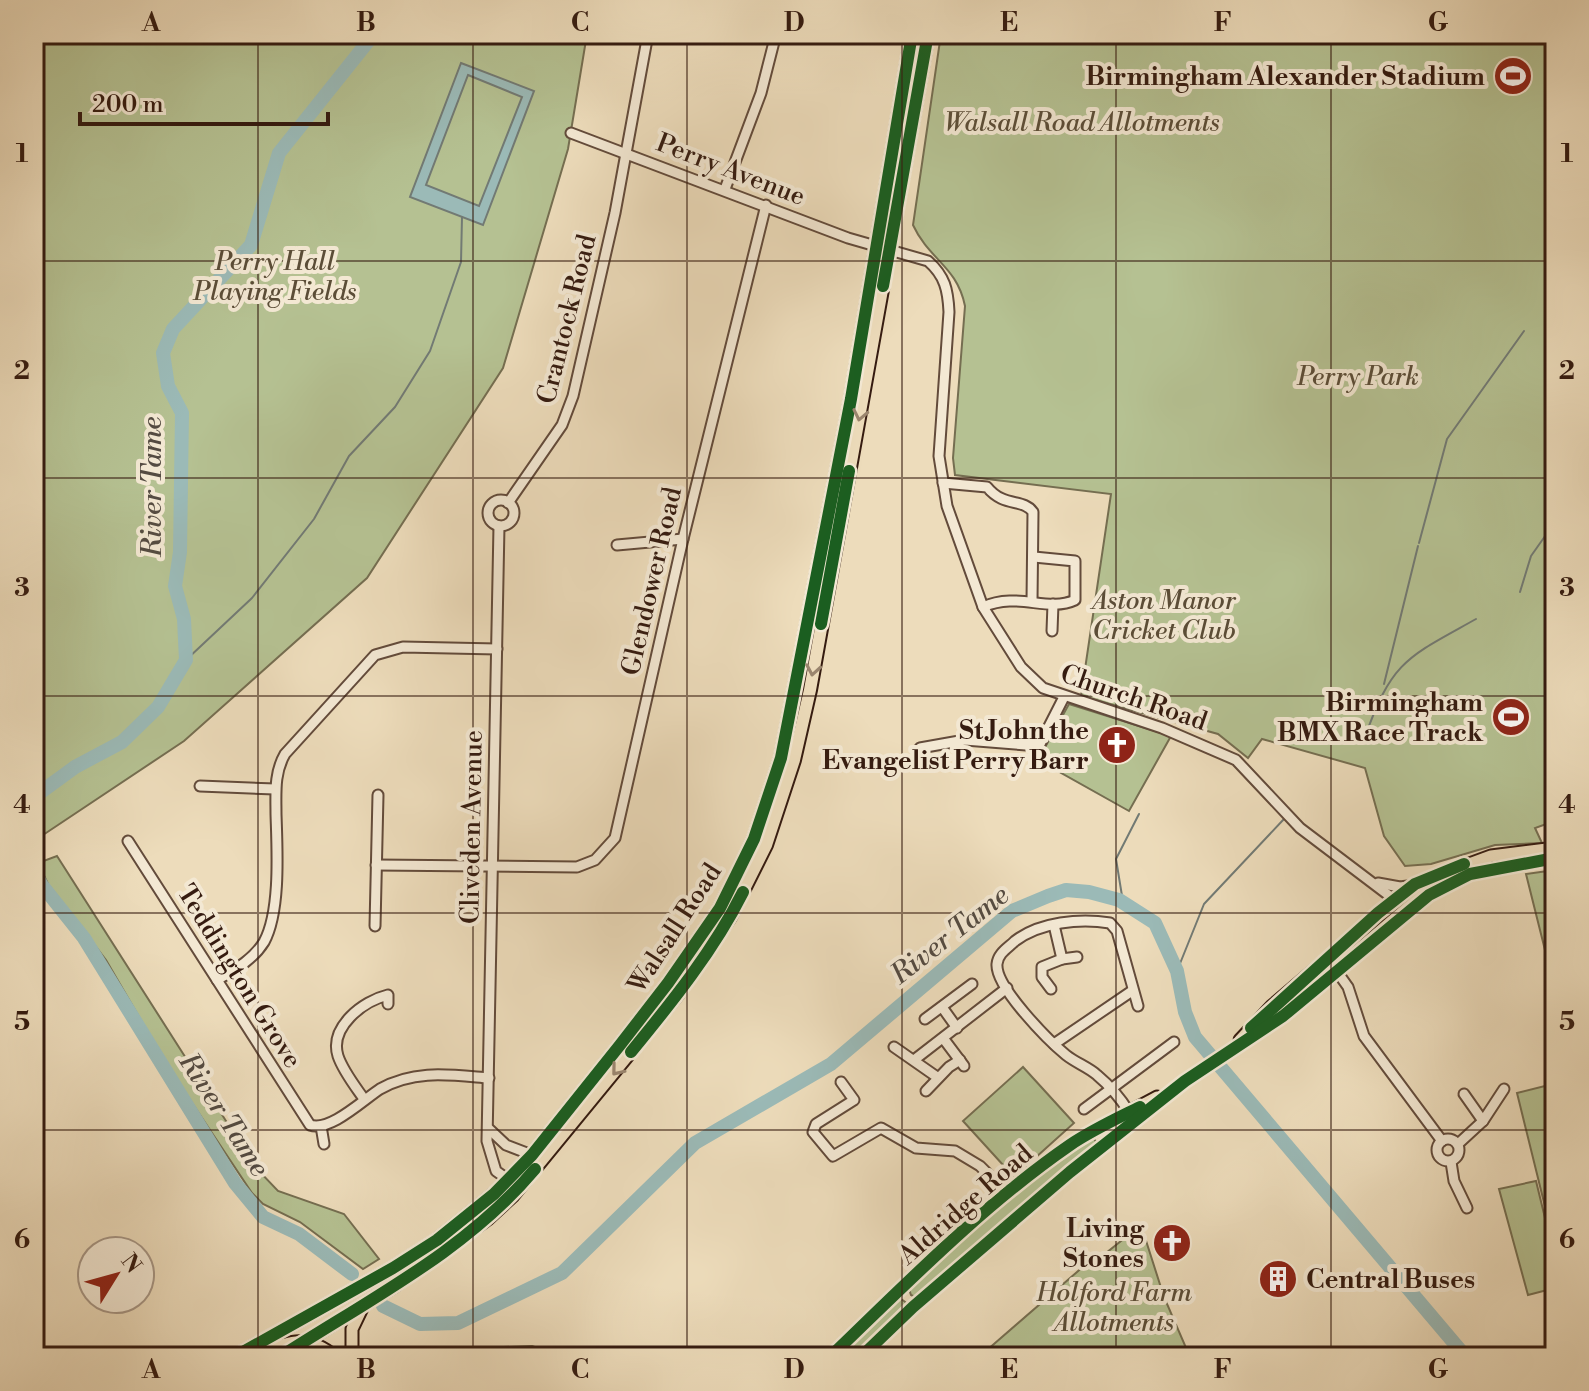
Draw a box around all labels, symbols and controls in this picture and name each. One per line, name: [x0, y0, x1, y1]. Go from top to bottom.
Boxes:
text: A: [141, 7, 161, 39]
text: B: [356, 7, 376, 39]
text: C: [571, 7, 589, 39]
text: D: [784, 7, 804, 39]
text: E: [1000, 7, 1018, 39]
text: F: [1214, 7, 1232, 39]
text: G: [1428, 7, 1449, 39]
sports icon: Birmingham Alexander Stadium: [1492, 55, 1534, 97]
place label: Birmingham Alexander Stadium: [1085, 61, 1485, 93]
scale bar: [80, 76, 328, 126]
text: 200 m: [92, 90, 163, 120]
park label: Walsall Road Allotments: [944, 107, 1220, 139]
street label: Perry Avenue: [652, 127, 810, 213]
text: 1: [16, 138, 29, 170]
text: 1: [1561, 138, 1574, 170]
street label: Crantock Road: [530, 231, 604, 407]
park label: Perry Hall Playing Fields: [192, 246, 357, 308]
text: 2: [14, 355, 30, 387]
text: 2: [1559, 355, 1575, 387]
park label: Perry Park: [1296, 361, 1419, 393]
one-way arrow: [853, 408, 870, 421]
water label: River Tame: [135, 417, 170, 558]
street label: Glendower Road: [615, 484, 689, 678]
text: 3: [14, 572, 30, 604]
text: 3: [1559, 572, 1575, 604]
park label: Aston Manor Cricket Club: [1089, 585, 1237, 647]
street label: Church Road: [1056, 658, 1212, 738]
one-way arrow: [805, 663, 822, 677]
place label: Birmingham BMX Race Track: [1277, 687, 1484, 749]
sports icon: Birmingham BMX Race Track: [1490, 696, 1532, 738]
place label: St John the Evangelist Perry Barr: [822, 715, 1089, 777]
church icon: St John the Evangelist Perry Barr: [1096, 724, 1138, 766]
street label: Cliveden Avenue: [454, 730, 490, 924]
text: 4: [13, 789, 31, 821]
text: 4: [1558, 789, 1576, 821]
street label: Walsall Road: [620, 857, 729, 1000]
water label: River Tame: [883, 878, 1016, 993]
street label: Teddington Grove: [170, 879, 308, 1074]
text: 5: [14, 1006, 30, 1038]
text: 5: [1559, 1006, 1575, 1038]
water label: River Tame: [170, 1045, 277, 1183]
one-way arrow: [612, 1061, 627, 1075]
street label: Aldridge Road: [891, 1138, 1039, 1272]
place label: Living Stones: [1063, 1213, 1145, 1275]
church icon: Living Stones: [1151, 1222, 1193, 1264]
text: 6: [14, 1224, 30, 1256]
text: 6: [1559, 1224, 1575, 1256]
north arrow: [76, 1235, 156, 1315]
text: N: [115, 1249, 147, 1279]
building icon: Central Buses: [1257, 1258, 1299, 1300]
place label: Central Buses: [1306, 1264, 1475, 1296]
park label: Holford Farm Allotments: [1035, 1277, 1193, 1339]
text: A: [141, 1354, 161, 1386]
text: B: [356, 1354, 376, 1386]
text: C: [571, 1354, 589, 1386]
text: D: [784, 1354, 804, 1386]
text: E: [1000, 1354, 1018, 1386]
text: F: [1214, 1354, 1232, 1386]
text: G: [1428, 1354, 1449, 1386]

